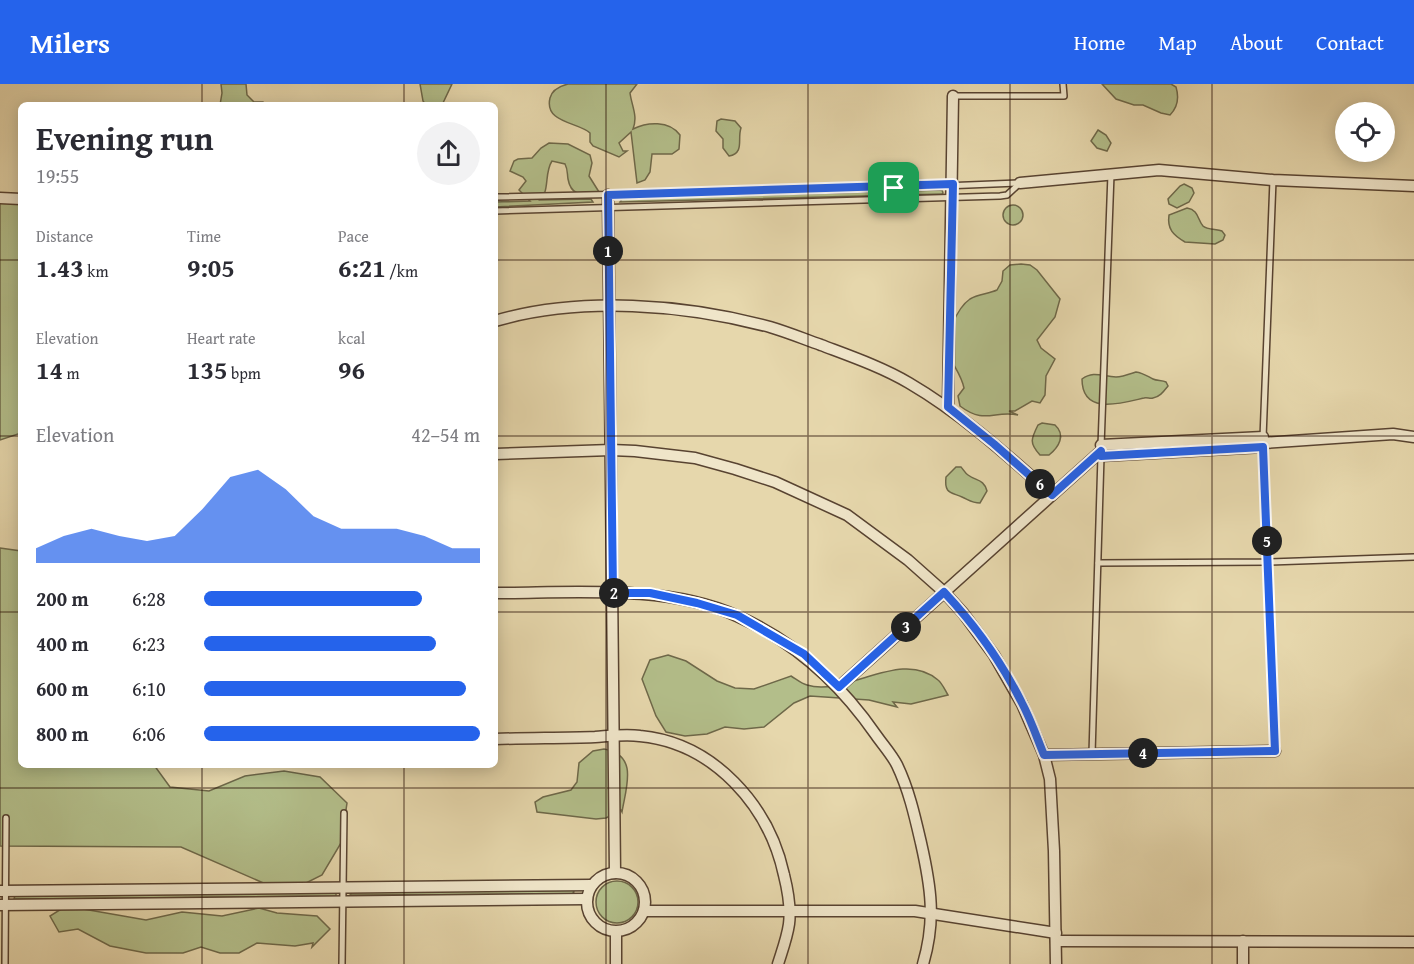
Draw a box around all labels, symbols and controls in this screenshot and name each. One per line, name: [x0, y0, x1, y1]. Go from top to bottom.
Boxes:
text: Milers: [30, 22, 110, 63]
text: Home: [1074, 27, 1125, 58]
text: Map: [1158, 27, 1197, 58]
text: About: [1230, 27, 1283, 58]
text: Contact: [1316, 27, 1384, 58]
map controls: [1335, 102, 1395, 162]
button: locate: [1335, 102, 1395, 162]
text: Evening run: [36, 114, 213, 162]
button: share: [417, 122, 480, 185]
text: 19:55: [36, 161, 79, 190]
pin: [868, 162, 919, 213]
icon: arrive: [877, 171, 910, 204]
text: Distance: [36, 224, 93, 248]
text: Time: [187, 224, 221, 248]
text: Pace: [338, 224, 369, 248]
pin: 1: [593, 236, 623, 266]
text: 1: [604, 239, 612, 263]
text: 1.43: [36, 248, 84, 287]
text: 9:05: [187, 248, 235, 287]
text: 6:21: [338, 248, 386, 287]
text: km: [84, 259, 108, 283]
text: /km: [386, 259, 418, 283]
text: Elevation: [36, 326, 99, 350]
text: Heart rate: [187, 326, 256, 350]
text: kcal: [338, 326, 365, 350]
text: 14: [36, 350, 63, 389]
text: 135: [187, 350, 227, 389]
text: 96: [338, 350, 365, 389]
text: m: [63, 361, 80, 385]
text: bpm: [227, 361, 261, 385]
text: Elevation: [36, 420, 114, 449]
text: 42–54 m: [411, 420, 480, 449]
pin: 6: [1025, 469, 1055, 499]
text: 6: [1036, 472, 1044, 496]
pin: 5: [1252, 526, 1282, 556]
text: 5: [1263, 529, 1271, 553]
pin: 2: [599, 578, 629, 608]
text: 2: [610, 581, 618, 605]
text: 200 m: [36, 584, 89, 613]
text: 6:28: [132, 584, 166, 613]
pin: 3: [891, 612, 921, 642]
text: 3: [902, 615, 910, 639]
text: 400 m: [36, 629, 89, 658]
text: 6:23: [132, 629, 166, 658]
text: 600 m: [36, 674, 89, 703]
text: 6:10: [132, 674, 166, 703]
text: 800 m: [36, 719, 89, 748]
text: 6:06: [132, 719, 166, 748]
pin: 4: [1128, 738, 1158, 768]
text: 4: [1139, 741, 1147, 765]

